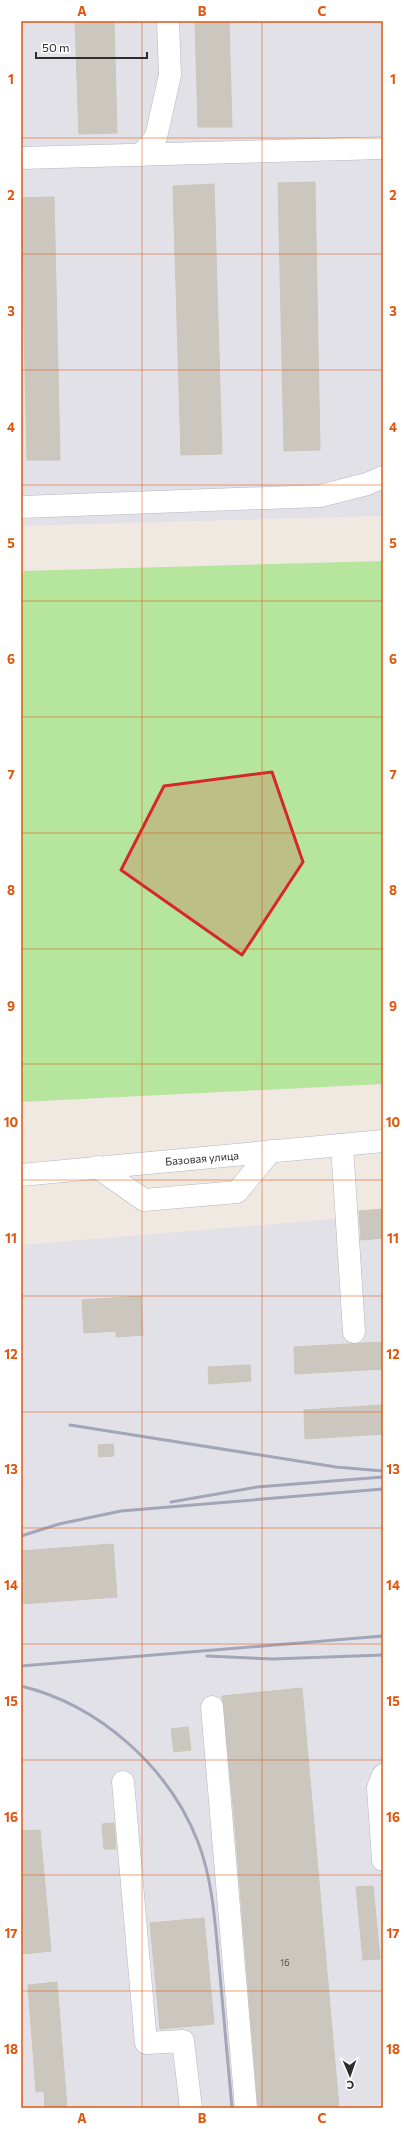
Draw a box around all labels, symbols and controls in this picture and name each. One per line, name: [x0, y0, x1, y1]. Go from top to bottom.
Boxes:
text: A: [77, 3, 87, 19]
text: B: [198, 3, 207, 19]
text: C: [318, 3, 327, 19]
scale bar: [36, 34, 147, 60]
text: 50 m: [42, 40, 70, 54]
text: 1: [8, 71, 14, 87]
text: 1: [390, 71, 396, 87]
text: 2: [7, 187, 15, 203]
text: 2: [389, 187, 397, 203]
text: 3: [7, 303, 15, 319]
text: 3: [389, 303, 397, 319]
text: 4: [7, 419, 15, 435]
text: 4: [389, 419, 397, 435]
text: 5: [7, 535, 15, 551]
text: 5: [389, 535, 397, 551]
text: 6: [7, 651, 15, 667]
text: 6: [389, 651, 397, 667]
text: 7: [7, 766, 15, 782]
text: 7: [389, 766, 397, 782]
text: 8: [7, 882, 15, 898]
text: 8: [389, 882, 397, 898]
text: 9: [7, 998, 15, 1014]
text: 9: [389, 998, 397, 1014]
text: 10: [4, 1114, 19, 1130]
text: 10: [386, 1114, 401, 1130]
street label: Базовая улица: [165, 1148, 239, 1168]
text: 11: [5, 1230, 17, 1246]
text: 11: [387, 1230, 399, 1246]
text: 12: [4, 1346, 18, 1362]
text: 12: [386, 1346, 400, 1362]
text: 13: [4, 1461, 18, 1477]
text: 13: [386, 1461, 400, 1477]
text: 14: [4, 1577, 18, 1593]
text: 14: [386, 1577, 400, 1593]
text: 15: [4, 1693, 18, 1709]
text: 15: [386, 1693, 400, 1709]
text: 16: [4, 1809, 18, 1825]
text: 16: [386, 1809, 400, 1825]
text: 17: [4, 1925, 18, 1941]
text: 17: [386, 1925, 400, 1941]
house number: 16: [280, 1957, 290, 1968]
text: 18: [4, 2041, 18, 2057]
text: 18: [386, 2041, 400, 2057]
north arrow: [330, 2055, 370, 2095]
text: С: [346, 2079, 354, 2092]
text: A: [77, 2110, 87, 2126]
text: B: [198, 2110, 207, 2126]
text: C: [318, 2110, 327, 2126]

